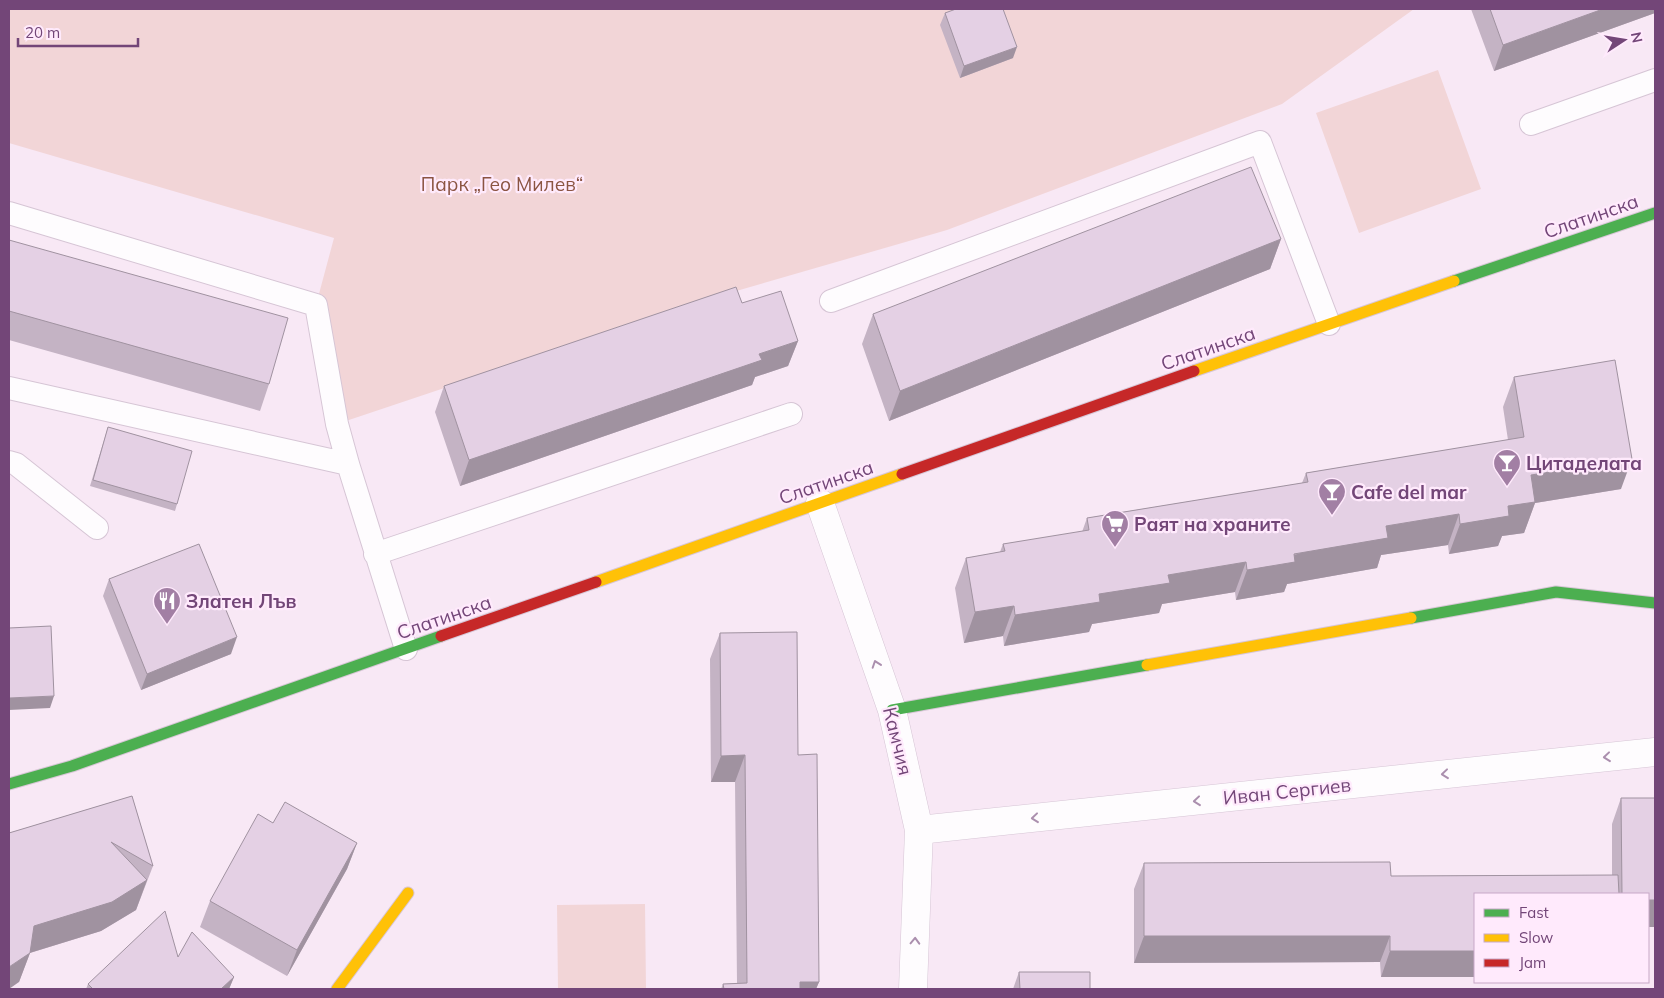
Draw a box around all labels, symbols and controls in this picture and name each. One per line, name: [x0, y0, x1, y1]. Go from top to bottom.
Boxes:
scale bar: [18, 15, 138, 47]
north arrow: [1599, 15, 1649, 65]
text: 20 m: [25, 23, 60, 42]
text: N: [1627, 30, 1647, 44]
park label: Парк „Гео Милев“: [421, 172, 583, 196]
street label: Слатинска: [1541, 189, 1641, 243]
street label: Слатинска: [1158, 321, 1258, 375]
bar icon: Цитаделата: [1492, 448, 1522, 487]
place label: Цитаделата: [1526, 451, 1642, 475]
street label: Слатинска: [776, 455, 876, 509]
bar icon: Cafe del mar: [1317, 477, 1347, 516]
place label: Cafe del mar: [1351, 480, 1467, 504]
supermarket icon: Раят на храните: [1100, 509, 1130, 548]
place label: Раят на храните: [1134, 512, 1291, 536]
restaurant icon: Златен Лъв: [152, 586, 182, 625]
place label: Златен Лъв: [186, 589, 297, 613]
street label: Слатинска: [394, 590, 494, 644]
one-way arrow: [872, 660, 882, 669]
street label: Камчия: [878, 704, 918, 778]
one-way arrow: [1602, 751, 1610, 762]
one-way arrow: [1441, 768, 1449, 779]
street label: Иван Сергиев: [1222, 772, 1352, 810]
one-way arrow: [1192, 795, 1200, 806]
one-way arrow: [1031, 812, 1039, 823]
legend: [1474, 893, 1649, 983]
text: Fast: [1519, 903, 1549, 922]
text: Slow: [1519, 928, 1553, 947]
one-way arrow: [910, 936, 920, 944]
text: Jam: [1519, 953, 1546, 972]

